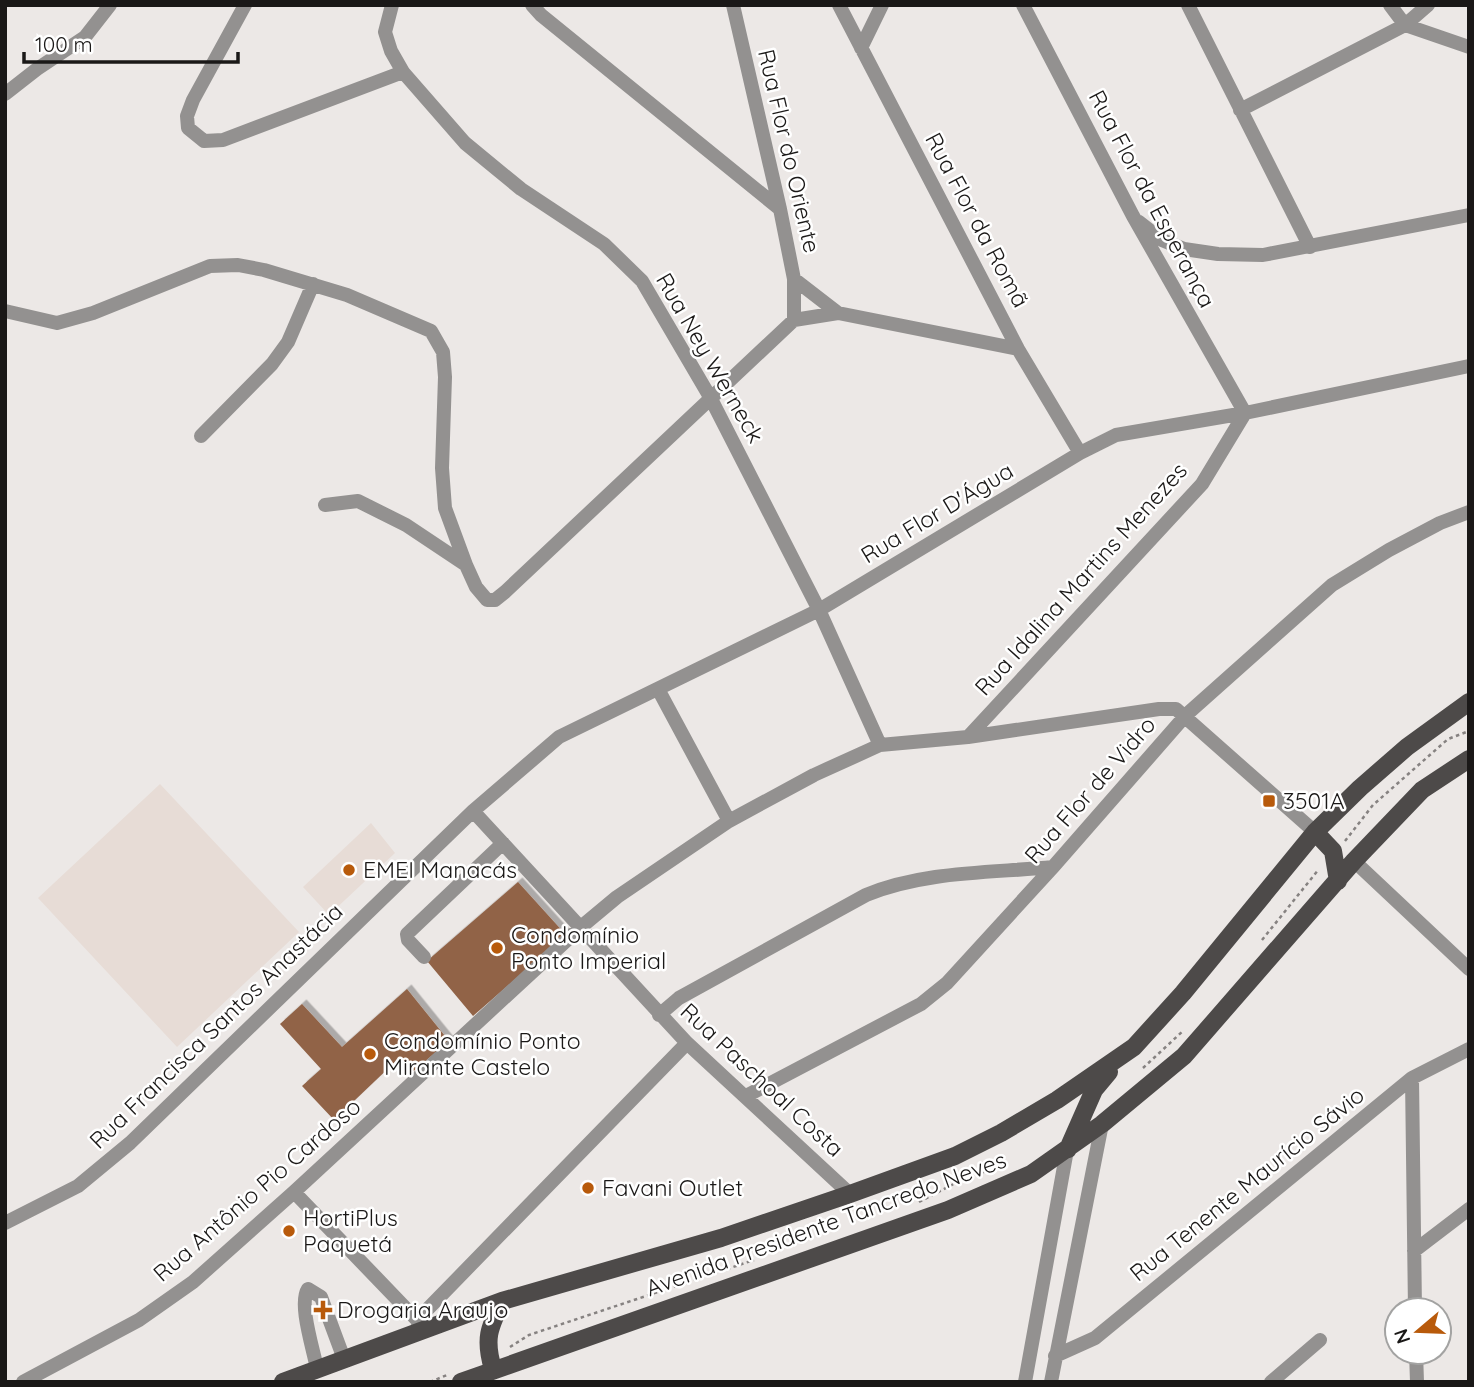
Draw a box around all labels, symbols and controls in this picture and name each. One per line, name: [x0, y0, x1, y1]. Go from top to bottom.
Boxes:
scale bar: [24, 21, 238, 65]
text: 100 m: [35, 31, 93, 57]
street label: Rua Flor do Oriente: [752, 46, 827, 256]
street label: Rua Flor da Esperança: [1083, 85, 1222, 312]
street label: Rua Flor da Romã: [919, 127, 1036, 312]
street label: Rua Ney Werneck: [650, 267, 771, 448]
street label: Rua Flor D'Água: [855, 456, 1018, 569]
street label: Rua Idalina Martins Menezes: [968, 456, 1193, 701]
street label: Rua Flor de Vidro: [1018, 710, 1161, 869]
place label: 3501A: [1283, 786, 1345, 815]
marker: 3501A: [1261, 793, 1277, 809]
place label: EMEI Manacás: [363, 855, 517, 884]
marker: EMEI Manacás: [341, 862, 357, 878]
street label: Rua Francisca Santos Anastácia: [83, 897, 348, 1155]
place label: Condomínio Ponto Imperial: [511, 920, 666, 975]
marker: Condomínio Ponto Imperial: [489, 940, 505, 956]
street label: Rua Paschoal Costa: [675, 997, 850, 1163]
place label: Condomínio Ponto Mirante Castelo: [384, 1026, 581, 1081]
marker: Condomínio Ponto Mirante Castelo: [362, 1046, 378, 1062]
street label: Rua Tenente Maurício Sávio: [1124, 1080, 1370, 1287]
street label: Rua Antônio Pio Cardoso: [147, 1092, 366, 1288]
street label: Avenida Presidente Tancredo Neves: [642, 1145, 1010, 1302]
place label: Favani Outlet: [602, 1173, 743, 1202]
marker: Favani Outlet: [580, 1180, 596, 1196]
place label: HortiPlus Paquetá: [303, 1203, 398, 1258]
marker: HortiPlus Paquetá: [281, 1223, 297, 1239]
place label: Drogaria Araujo: [337, 1295, 508, 1324]
north arrow: [1383, 1296, 1453, 1366]
marker: Drogaria Araujo: [315, 1302, 331, 1318]
text: N: [1388, 1326, 1416, 1347]

